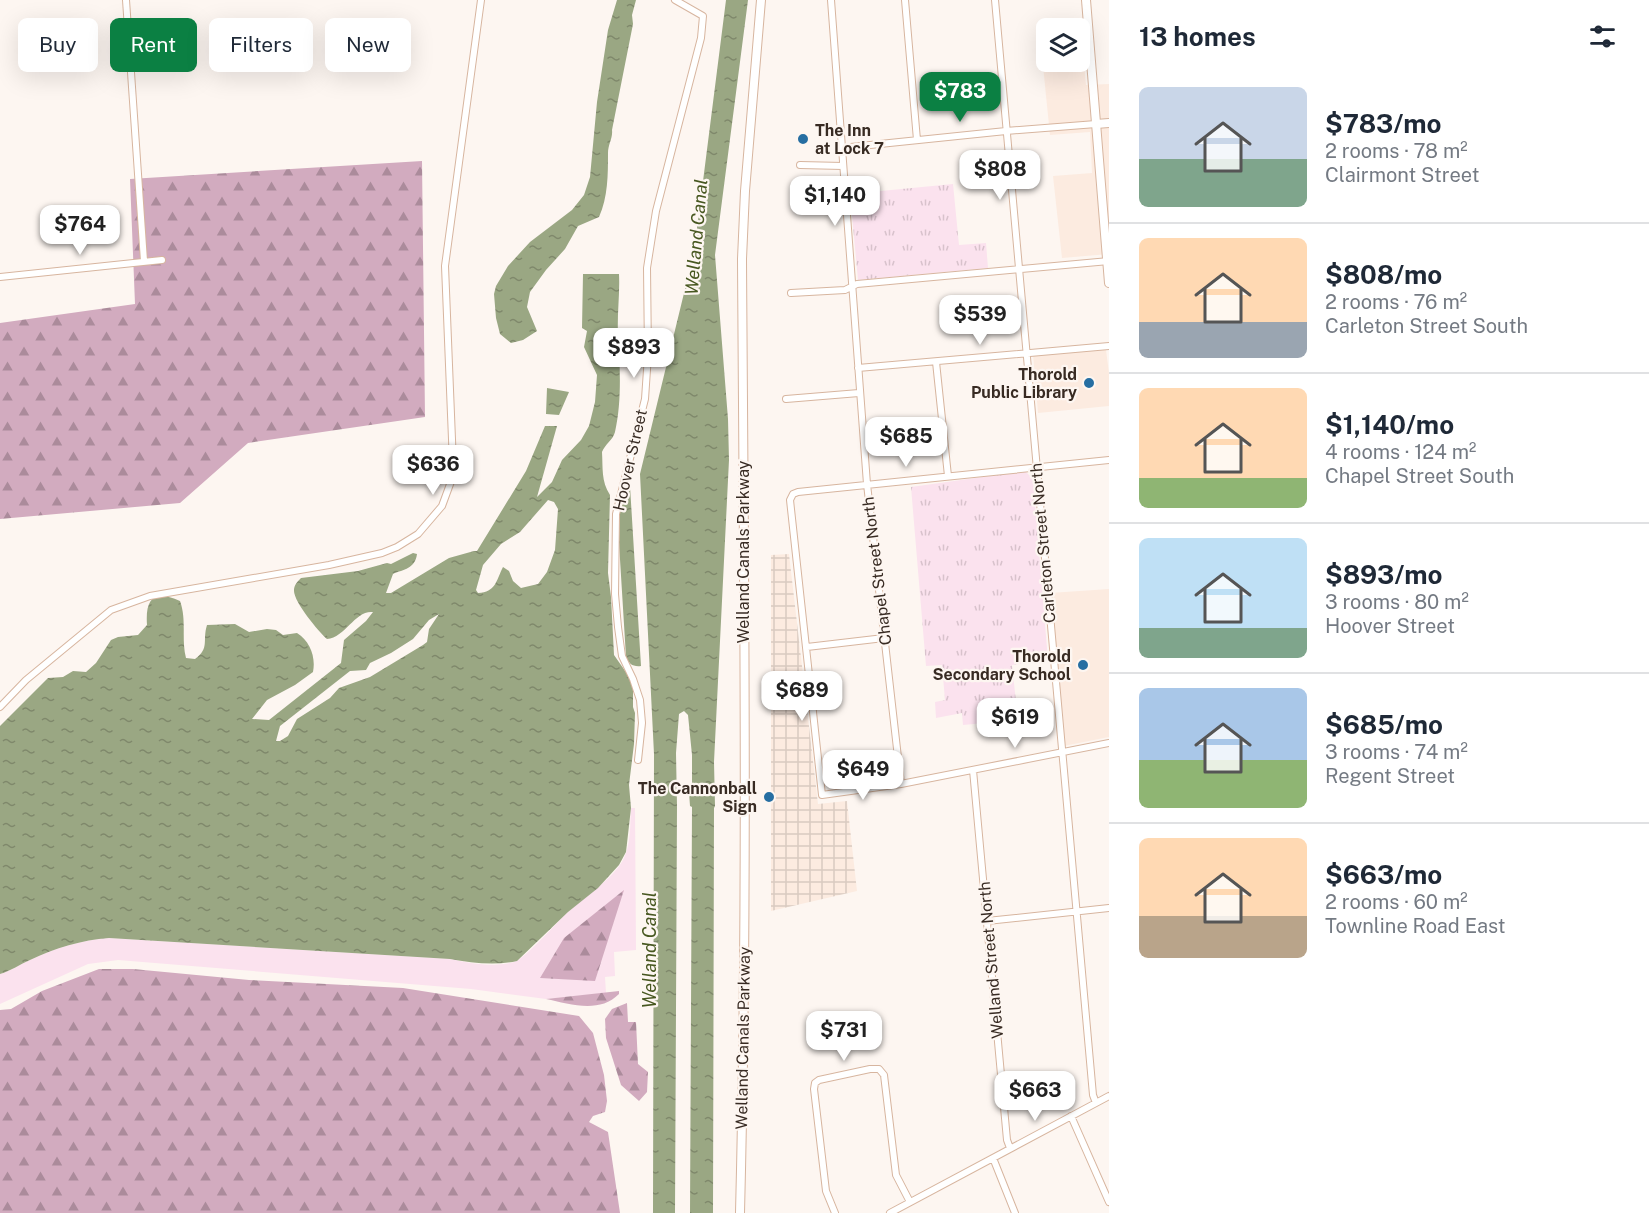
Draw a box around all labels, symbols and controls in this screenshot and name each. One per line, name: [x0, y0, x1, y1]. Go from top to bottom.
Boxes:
chip: Buy: [18, 18, 98, 72]
chip: Rent: [110, 18, 197, 72]
chip: Filters: [209, 18, 313, 72]
chip: New: [325, 18, 411, 72]
map controls: [1036, 18, 1090, 72]
button: layers: [1036, 18, 1090, 72]
icon: filters: [1586, 20, 1619, 53]
text: 13 homes: [1139, 21, 1256, 52]
pin: $783: [924, 72, 996, 123]
text: $783: [934, 79, 986, 103]
text: $783/mo: [1325, 108, 1442, 139]
icon: home: [1187, 111, 1259, 183]
place label: The Inn at Lock 7: [815, 121, 884, 158]
marker: The Inn at Lock 7: [796, 132, 810, 146]
text: 2 rooms · 78 m²: [1325, 139, 1468, 163]
pin: $808: [964, 150, 1036, 201]
text: $808: [973, 157, 1027, 181]
text: Clairmont Street: [1325, 163, 1479, 187]
pin: $1,140: [786, 176, 884, 227]
water label: Welland Canal: [680, 178, 712, 296]
text: $1,140: [804, 183, 866, 207]
pin: $764: [44, 205, 116, 256]
text: $764: [54, 212, 106, 236]
text: $808/mo: [1325, 259, 1442, 290]
icon: home: [1187, 262, 1259, 334]
text: 2 rooms · 76 m²: [1325, 290, 1467, 314]
pin: $539: [944, 295, 1016, 346]
text: $539: [953, 302, 1007, 326]
text: Carleton Street South: [1325, 314, 1528, 338]
pin: $893: [598, 328, 670, 379]
text: $893: [607, 335, 661, 359]
place label: Thorold Public Library: [971, 365, 1077, 402]
marker: Thorold Public Library: [1082, 376, 1096, 390]
street label: Hoover Street: [609, 407, 651, 513]
text: $1,140/mo: [1325, 409, 1454, 440]
icon: home: [1187, 412, 1259, 484]
pin: $685: [870, 417, 942, 468]
text: $685: [879, 424, 933, 448]
text: 4 rooms · 124 m²: [1325, 440, 1476, 464]
pin: $636: [397, 445, 469, 496]
text: $636: [406, 452, 460, 476]
street label: Welland Canals Parkway: [734, 460, 753, 643]
street label: Carleton Street North: [1027, 462, 1059, 624]
text: Chapel Street South: [1325, 464, 1514, 488]
street label: Chapel Street North: [858, 496, 896, 646]
text: $893/mo: [1325, 559, 1443, 590]
icon: home: [1187, 562, 1259, 634]
text: 3 rooms · 80 m²: [1325, 590, 1469, 614]
text: Hoover Street: [1325, 614, 1455, 638]
place label: Thorold Secondary School: [932, 647, 1071, 684]
marker: Thorold Secondary School: [1076, 658, 1090, 672]
pin: $689: [766, 671, 838, 722]
text: $689: [775, 678, 829, 702]
pin: $619: [979, 698, 1051, 749]
text: $619: [991, 705, 1039, 729]
text: $685/mo: [1325, 709, 1443, 740]
icon: home: [1187, 712, 1259, 784]
text: 3 rooms · 74 m²: [1325, 740, 1468, 764]
pin: $649: [827, 750, 899, 801]
text: $649: [836, 757, 890, 781]
text: Regent Street: [1325, 764, 1455, 788]
place label: The Cannonball Sign: [638, 779, 757, 816]
marker: The Cannonball Sign: [762, 790, 776, 804]
text: $663/mo: [1325, 859, 1442, 890]
icon: home: [1187, 862, 1259, 934]
street label: Welland Street North: [975, 881, 1007, 1039]
text: 2 rooms · 60 m²: [1325, 890, 1468, 914]
water label: Welland Canal: [639, 892, 660, 1008]
text: Townline Road East: [1325, 914, 1506, 938]
street label: Welland Canals Parkway: [732, 946, 754, 1129]
pin: $731: [808, 1011, 880, 1062]
text: $731: [820, 1018, 868, 1042]
pin: $663: [999, 1071, 1071, 1122]
text: $663: [1008, 1078, 1062, 1102]

